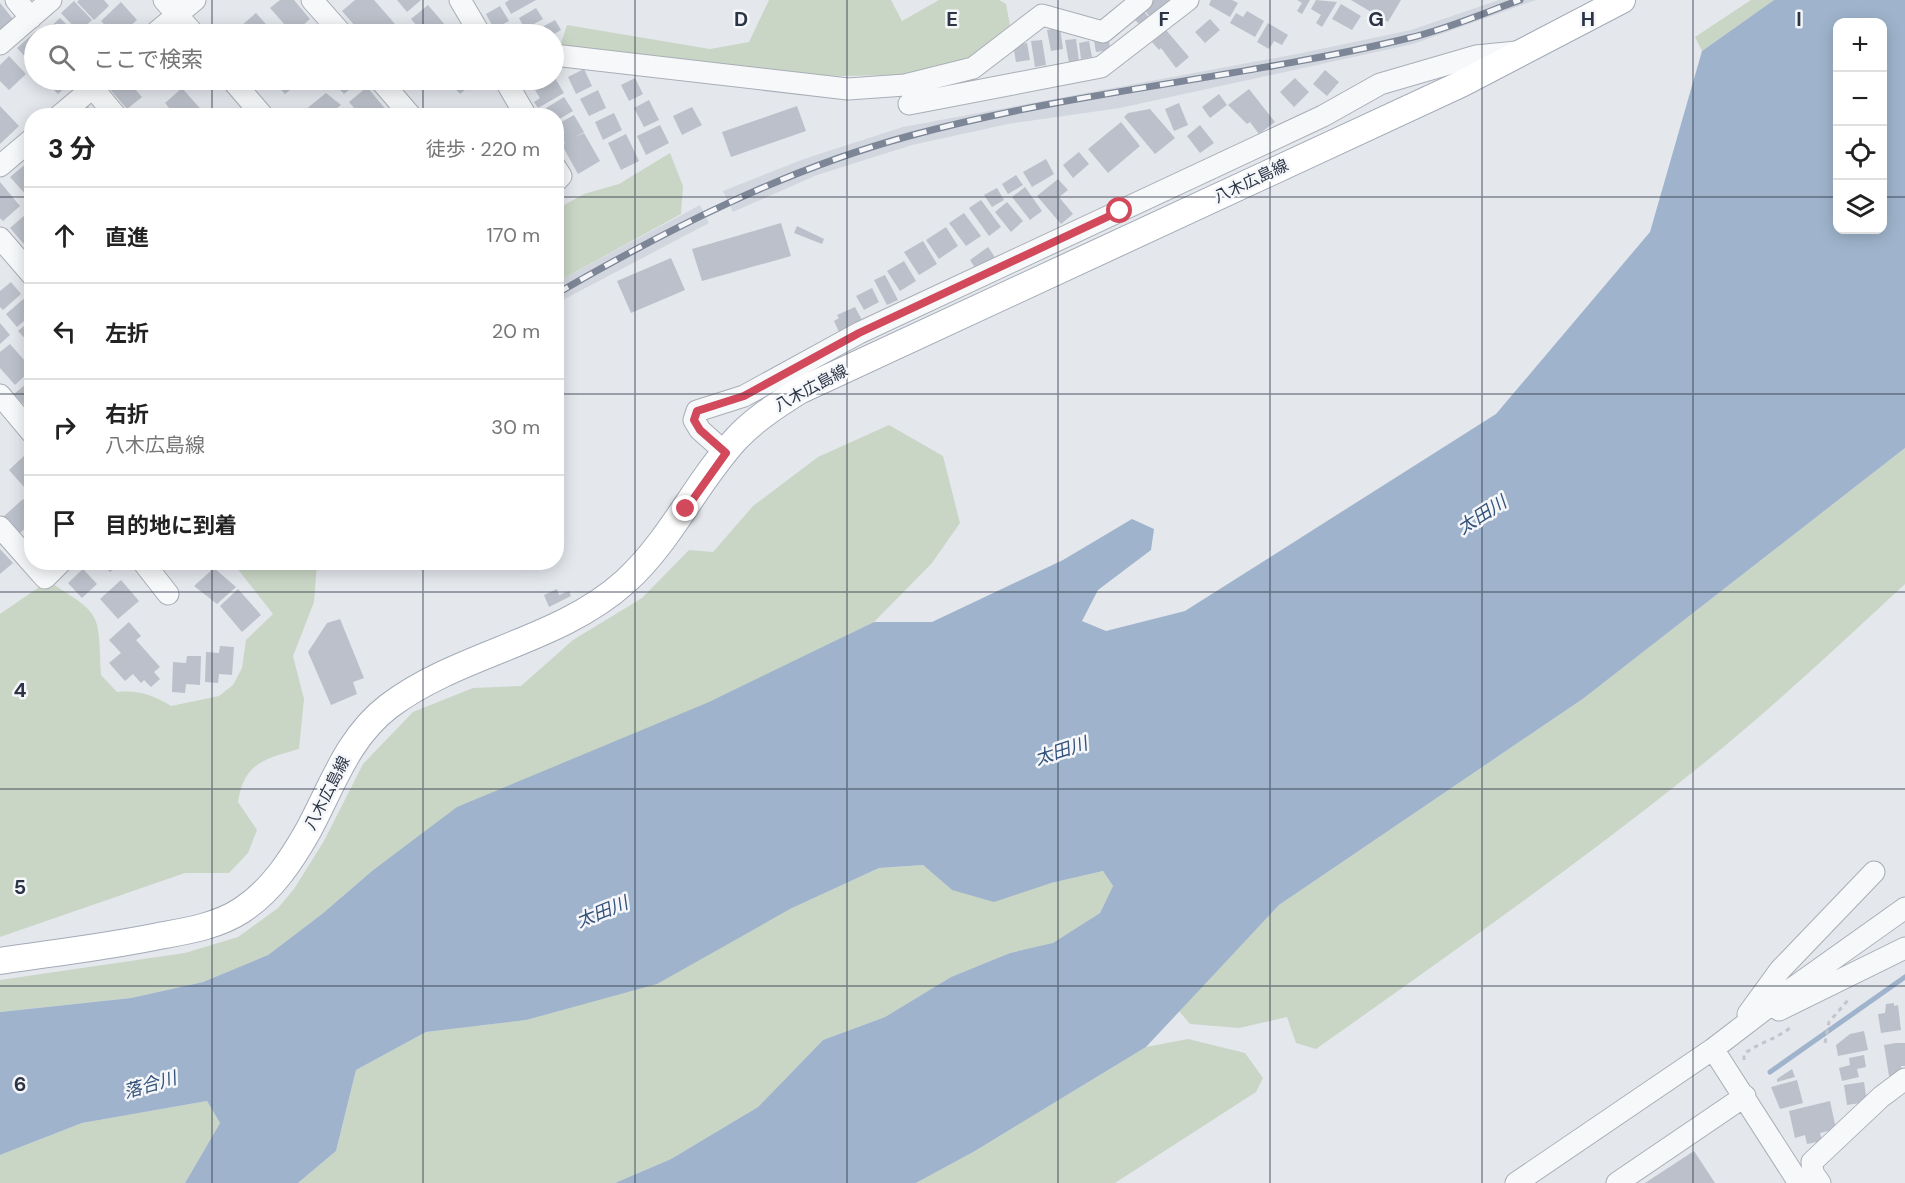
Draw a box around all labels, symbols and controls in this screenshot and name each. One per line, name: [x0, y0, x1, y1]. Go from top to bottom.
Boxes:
text: D: [734, 6, 748, 32]
text: E: [946, 6, 958, 32]
text: F: [1158, 6, 1170, 32]
text: G: [1368, 6, 1384, 32]
text: H: [1581, 6, 1595, 32]
text: I: [1796, 6, 1802, 32]
map controls: [1833, 18, 1887, 234]
button: +: [1833, 18, 1887, 72]
search box: [24, 24, 564, 90]
icon: search: [45, 41, 78, 74]
text: ここで検索: [93, 45, 203, 74]
button: −: [1833, 72, 1887, 126]
button: locate: [1833, 126, 1887, 180]
text: 3 分: [48, 132, 96, 166]
text: 徒歩 · 220 m: [426, 136, 540, 162]
street label: 八木広島線: [1210, 155, 1292, 207]
button: layers: [1833, 180, 1887, 234]
route start: [1106, 197, 1132, 223]
icon: ahead: [48, 219, 81, 252]
text: 170 m: [487, 222, 540, 248]
text: 直進: [105, 223, 149, 252]
icon: left: [48, 315, 81, 348]
text: 20 m: [492, 318, 540, 344]
text: 左折: [105, 319, 149, 348]
street label: 八木広島線: [771, 360, 851, 416]
text: 右折: [105, 400, 149, 429]
icon: right: [48, 411, 81, 444]
text: 30 m: [491, 414, 540, 440]
text: 八木広島線: [105, 432, 205, 458]
water label: 太田川: [1453, 489, 1513, 540]
route end: [672, 495, 698, 521]
icon: arrive: [48, 507, 81, 540]
text: 目的地に到着: [105, 511, 237, 540]
text: 4: [14, 677, 27, 703]
water label: 太田川: [1032, 731, 1092, 771]
street label: 八木広島線: [299, 753, 355, 833]
text: 5: [14, 874, 26, 900]
water label: 太田川: [572, 890, 633, 933]
water label: 落合川: [121, 1065, 181, 1104]
text: 6: [14, 1071, 26, 1097]

